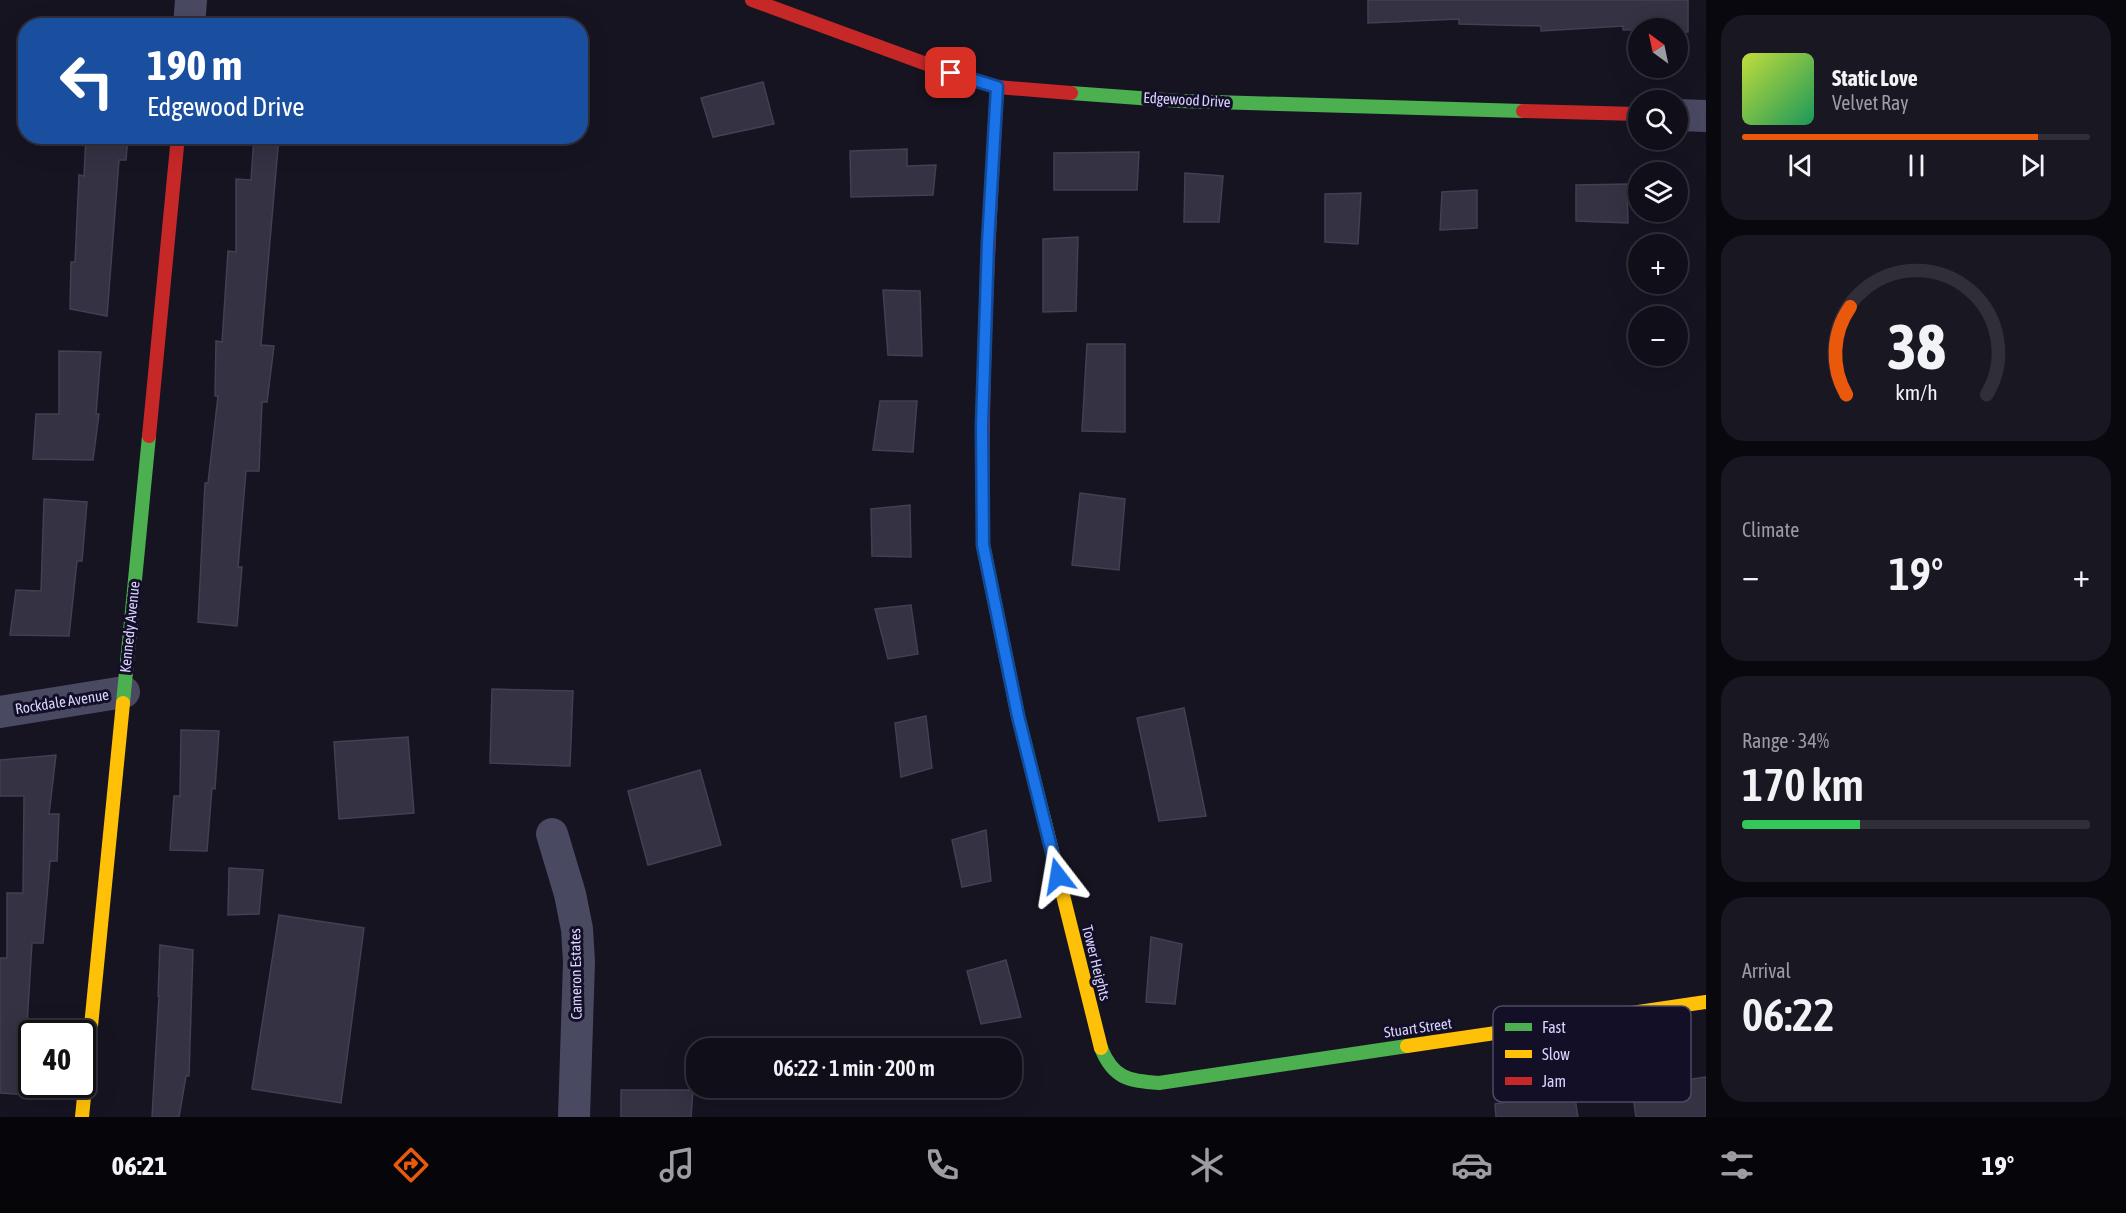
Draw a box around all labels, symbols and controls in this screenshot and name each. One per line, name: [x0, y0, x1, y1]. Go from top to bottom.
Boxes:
north arrow: [1628, 18, 1688, 78]
map controls: [1628, 18, 1688, 366]
text: 190 m: [147, 41, 242, 89]
icon: left: [48, 42, 126, 120]
pin: [925, 47, 976, 98]
icon: arrive: [934, 56, 967, 89]
text: Static Love: [1832, 65, 1918, 91]
street label: Edgewood Drive: [1143, 89, 1231, 110]
button: search: [1628, 90, 1688, 150]
text: Edgewood Drive: [147, 91, 305, 122]
text: Velvet Ray: [1832, 91, 1909, 114]
icon: previous: [1784, 149, 1817, 182]
icon: pause: [1900, 149, 1933, 182]
icon: next: [2016, 149, 2049, 182]
button: layers: [1628, 162, 1688, 222]
button: +: [1628, 234, 1688, 294]
button: −: [1628, 306, 1688, 366]
text: 38: [1887, 311, 1945, 382]
text: km/h: [1895, 381, 1937, 406]
text: Climate: [1742, 518, 1799, 541]
text: 19°: [1889, 548, 1943, 600]
text: −: [1742, 556, 1759, 594]
text: +: [2073, 556, 2090, 594]
street label: Kennedy Avenue: [116, 580, 143, 674]
street label: Rockdale Avenue: [14, 686, 110, 717]
text: Range · 34%: [1742, 729, 1829, 752]
text: 170 km: [1742, 759, 1864, 811]
position arrow: [1026, 844, 1090, 908]
street label: Tower Heights: [1079, 923, 1114, 1002]
street label: Cameron Estates: [566, 928, 585, 1020]
text: Arrival: [1742, 959, 1791, 982]
text: 06:22: [1742, 989, 1835, 1041]
legend: [1493, 1006, 1691, 1102]
street label: Stuart Street: [1383, 1014, 1453, 1041]
text: Fast: [1542, 1018, 1566, 1036]
speed limit sign: 40: [18, 1020, 96, 1098]
text: Slow: [1542, 1045, 1570, 1063]
text: 06:22 · 1 min · 200 m: [773, 1055, 935, 1081]
text: Jam: [1542, 1072, 1566, 1090]
icon: directions: [390, 1144, 432, 1186]
icon: music: [656, 1144, 698, 1186]
icon: phone: [921, 1144, 963, 1186]
icon: climate: [1186, 1144, 1228, 1186]
icon: car: [1451, 1144, 1493, 1186]
icon: filters: [1716, 1144, 1758, 1186]
text: 06:21: [112, 1150, 167, 1181]
text: 19°: [1981, 1150, 2014, 1181]

